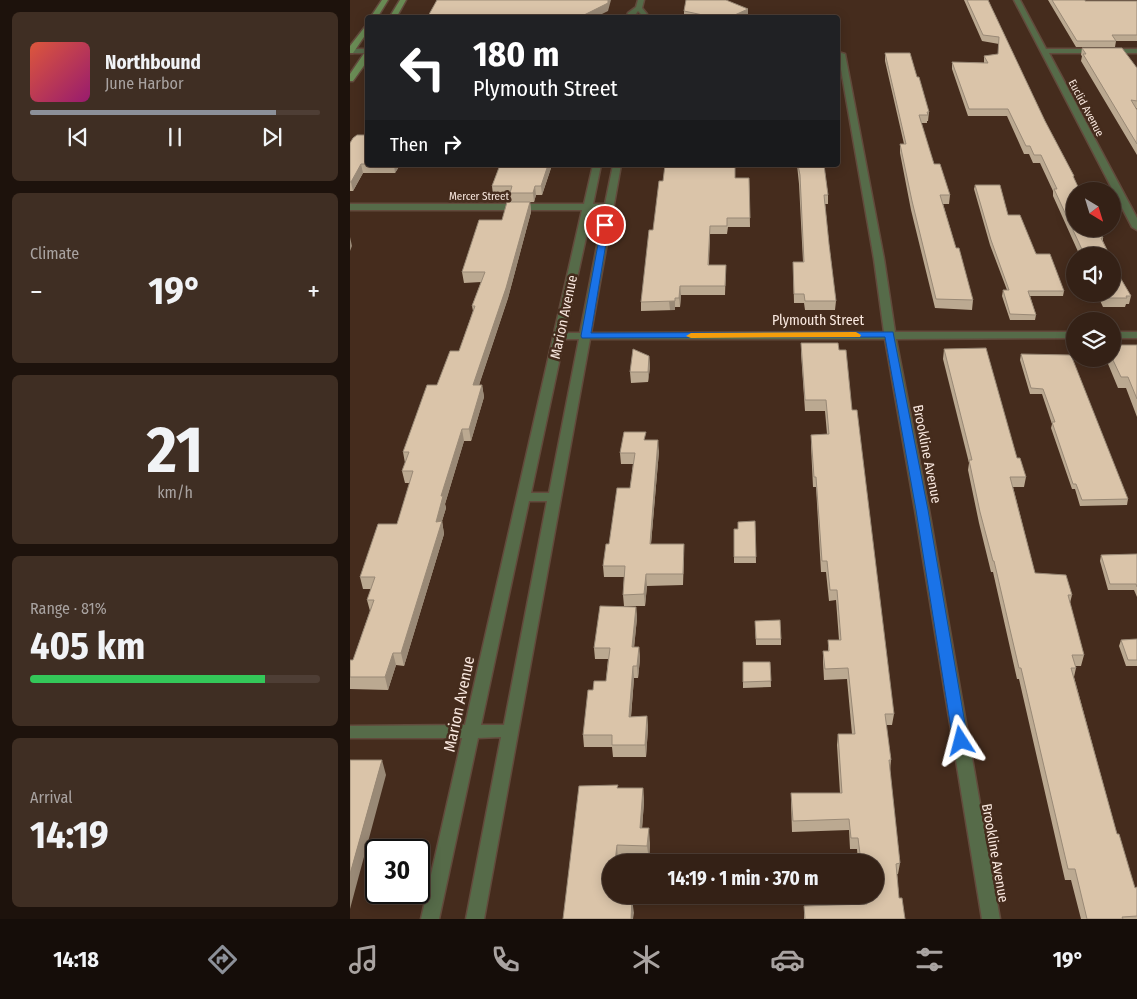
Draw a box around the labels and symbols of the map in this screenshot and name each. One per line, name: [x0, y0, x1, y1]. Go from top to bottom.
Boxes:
street label: Euclid Avenue: [1066, 77, 1106, 139]
north arrow: [1066, 182, 1121, 238]
street label: Mercer Street: [449, 190, 509, 203]
pin: [584, 204, 626, 246]
street label: Marion Avenue: [547, 273, 581, 361]
street label: Plymouth Street: [772, 312, 864, 329]
street label: Brookline Avenue: [909, 403, 945, 505]
street label: Marion Avenue: [440, 654, 478, 754]
position arrow: [934, 714, 986, 766]
street label: Brookline Avenue: [978, 802, 1012, 904]
speed limit sign: 30: [365, 839, 430, 904]

